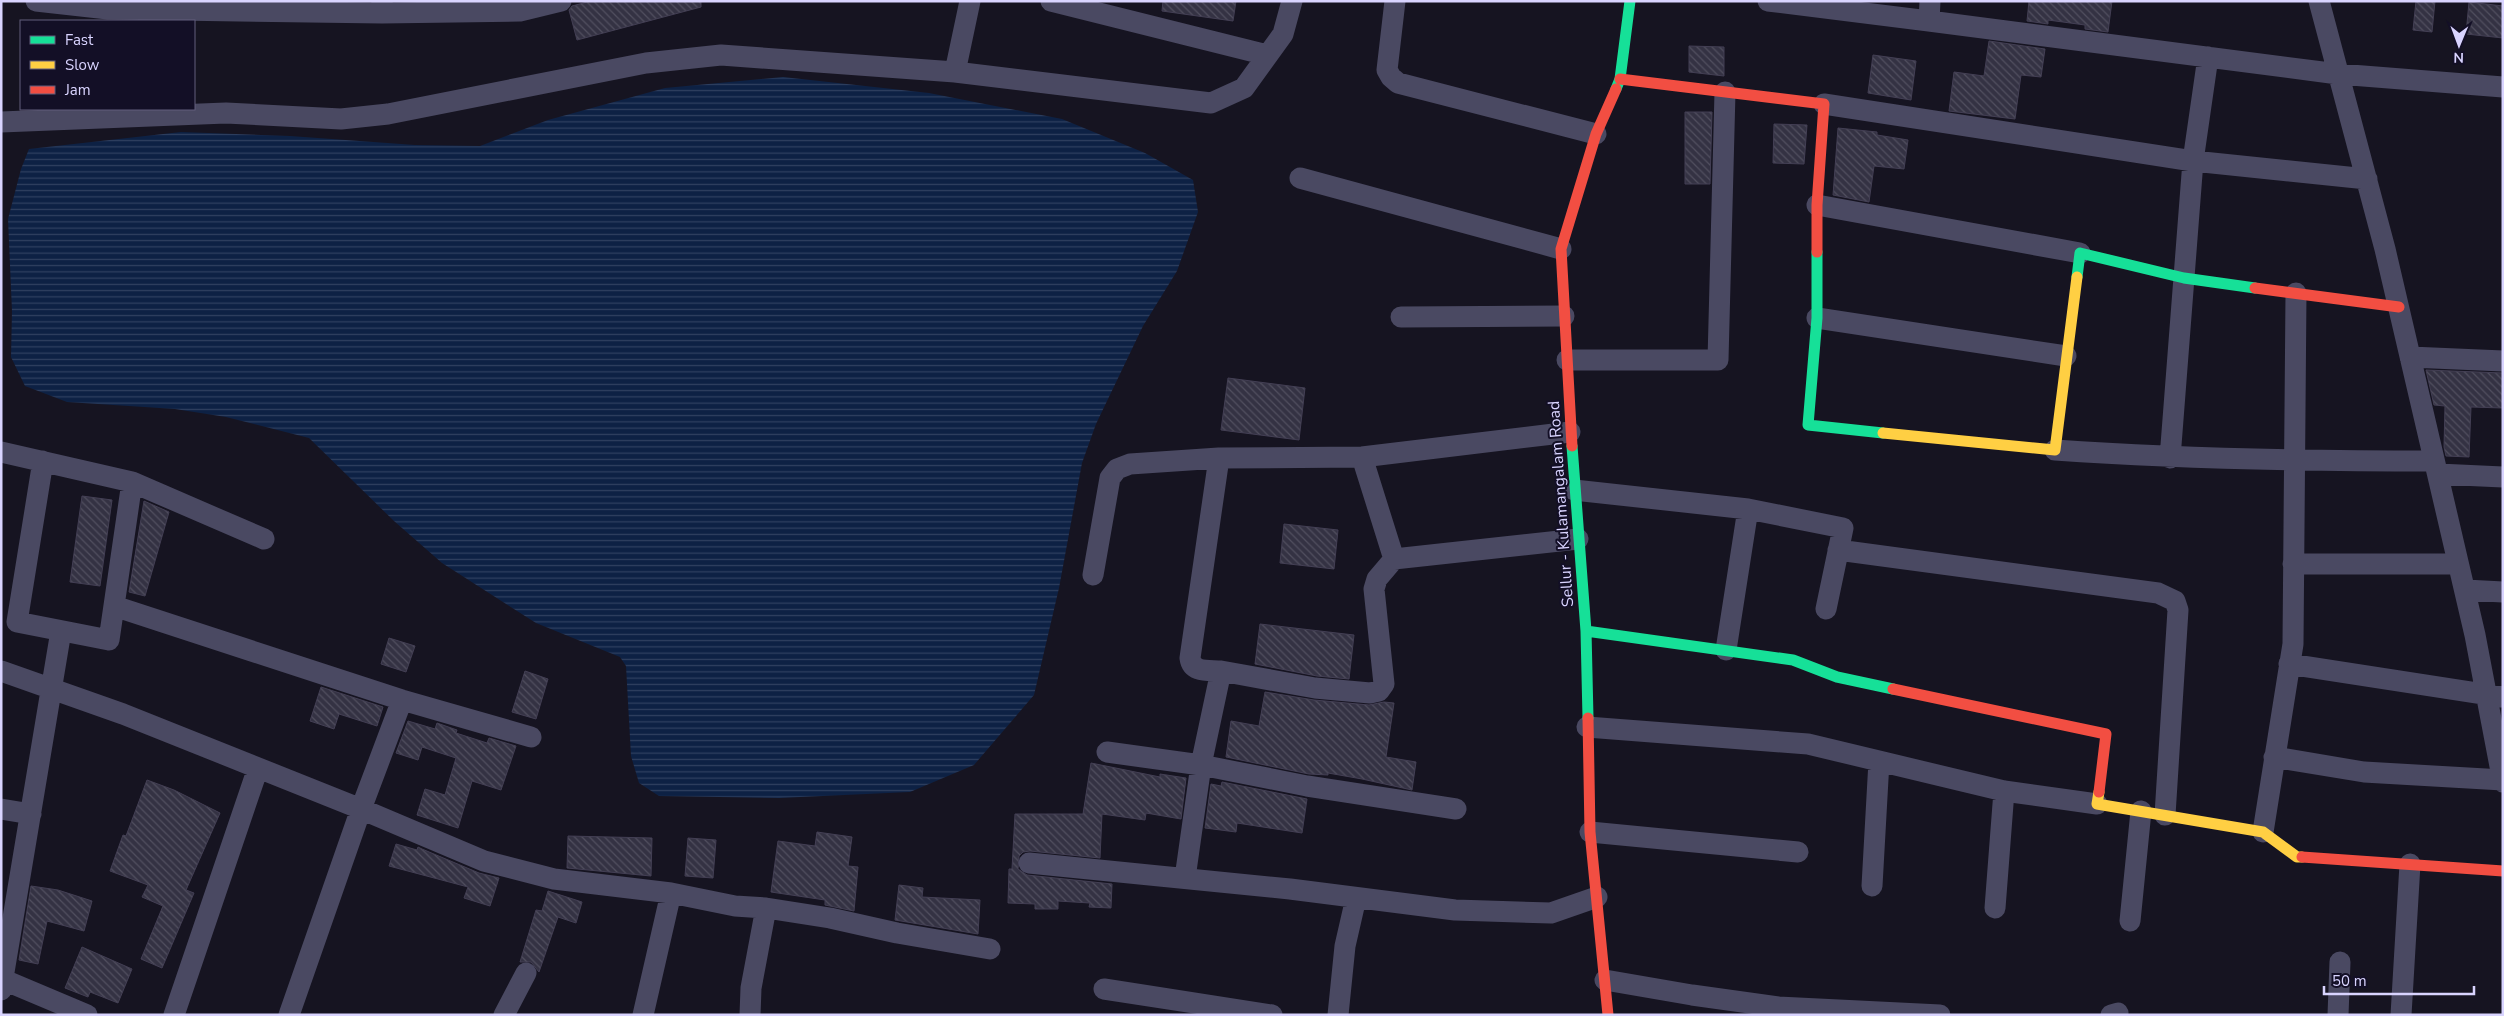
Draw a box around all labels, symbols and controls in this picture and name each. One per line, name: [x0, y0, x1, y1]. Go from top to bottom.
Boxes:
legend: [20, 20, 195, 110]
north arrow: [2434, 20, 2484, 70]
text: Fast: [65, 30, 94, 50]
text: N: [2453, 48, 2464, 67]
text: Slow: [65, 55, 100, 75]
text: Jam: [64, 80, 91, 100]
street label: Sellur - Kulamangalam Road: [1543, 400, 1579, 608]
scale bar: [2324, 964, 2474, 996]
text: 50 m: [2332, 971, 2367, 991]

